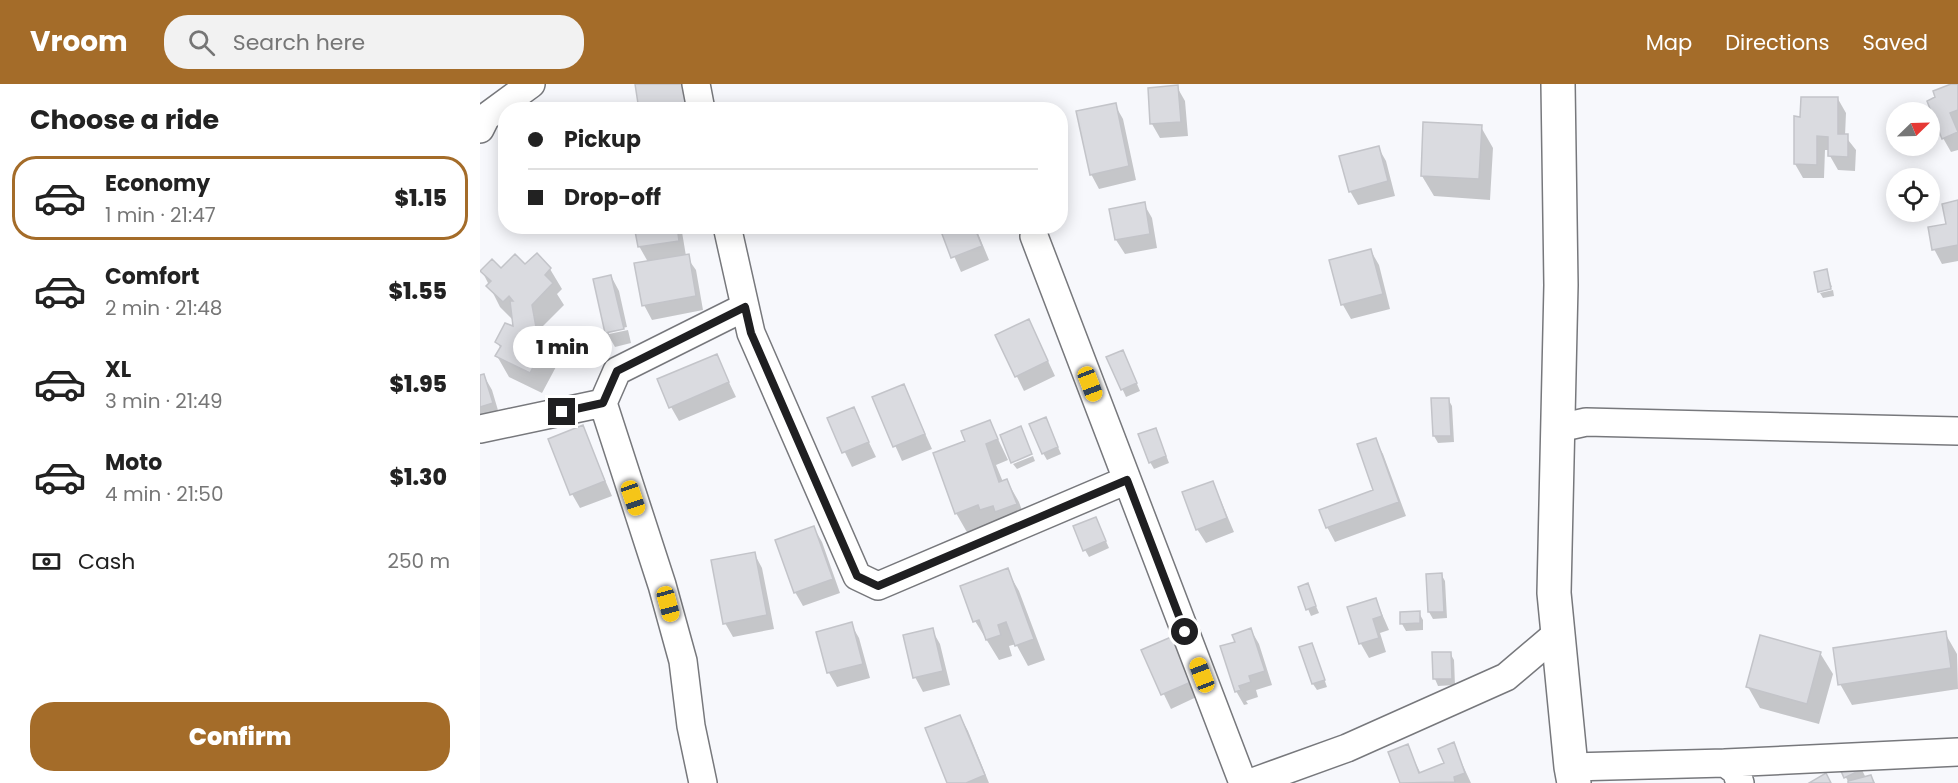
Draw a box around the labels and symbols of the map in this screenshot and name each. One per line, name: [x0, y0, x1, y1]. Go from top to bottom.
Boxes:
north arrow: [1886, 102, 1940, 156]
callout: 1 min: [512, 325, 612, 367]
car: [1075, 364, 1105, 404]
route end: [548, 398, 575, 425]
car: [619, 478, 647, 518]
car: [655, 584, 681, 624]
route start: [1171, 618, 1198, 645]
car: [1187, 655, 1217, 695]

